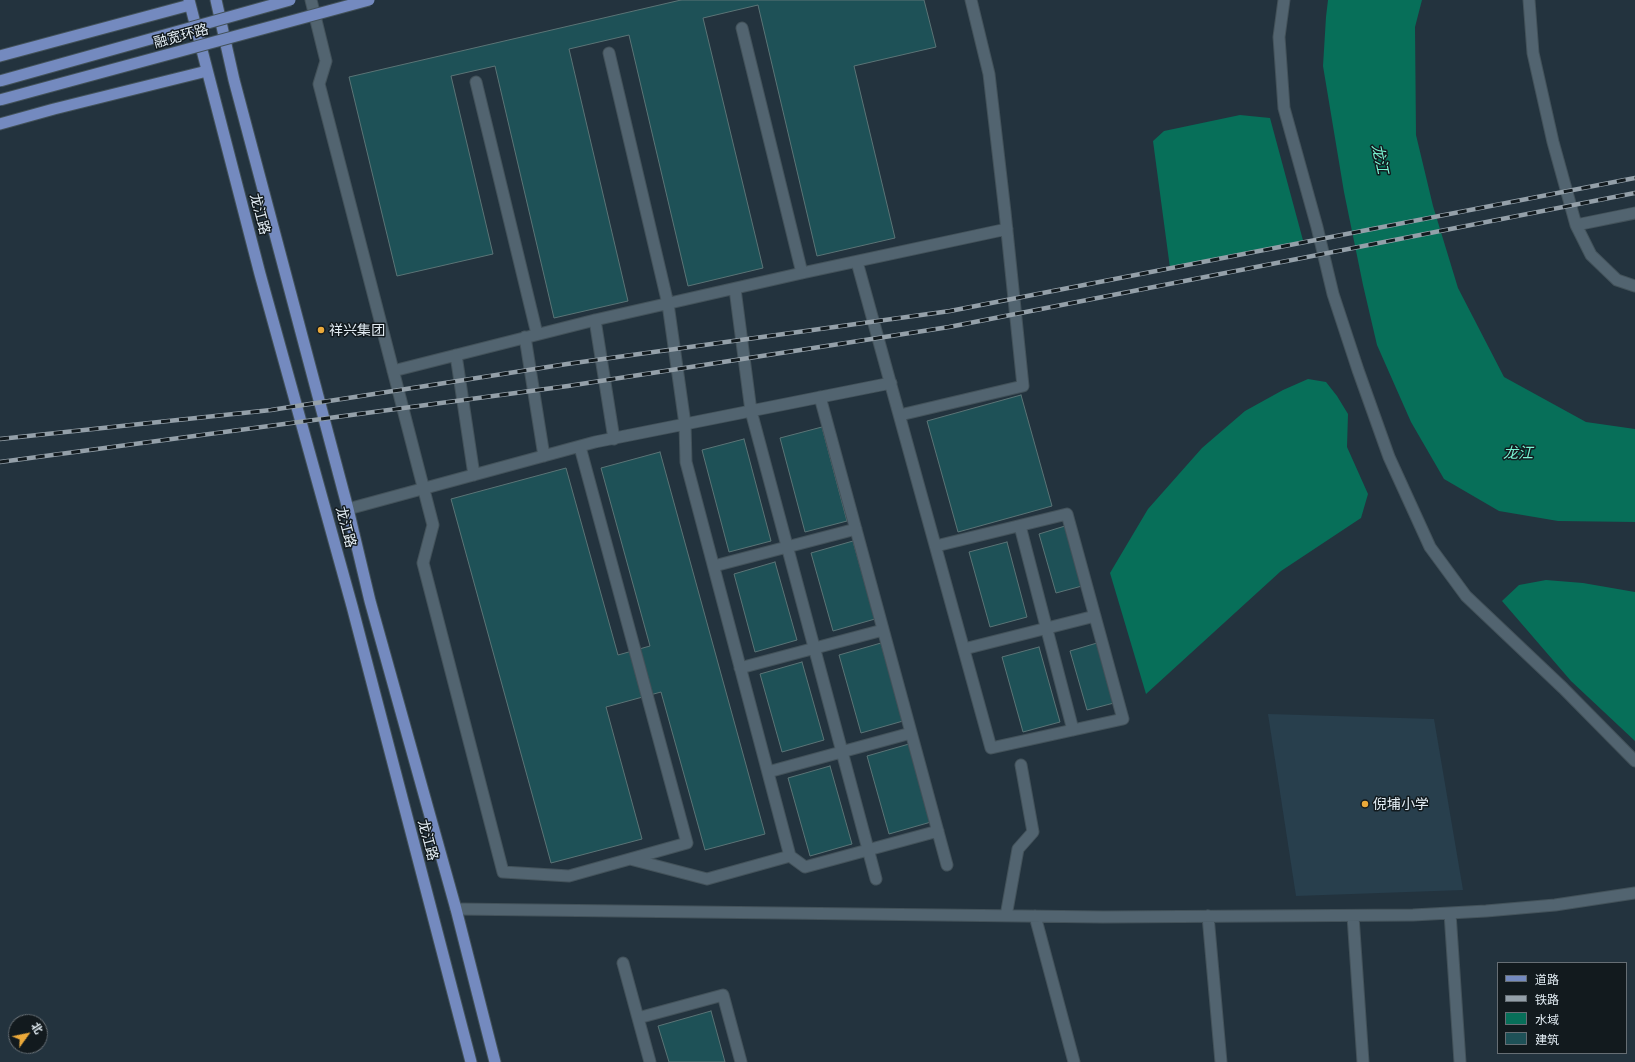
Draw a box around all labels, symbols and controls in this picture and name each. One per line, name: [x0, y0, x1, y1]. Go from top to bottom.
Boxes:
street label: 融宽环路: [152, 21, 210, 51]
water label: 龙江: [1368, 142, 1392, 176]
street label: 龙江路: [246, 192, 274, 236]
place label: 祥兴集团: [329, 322, 385, 338]
marker: 祥兴集团: [316, 325, 326, 335]
water label: 龙江: [1503, 444, 1533, 462]
street label: 龙江路: [332, 505, 360, 549]
place label: 倪埔小学: [1373, 796, 1429, 812]
marker: 倪埔小学: [1360, 799, 1370, 809]
street label: 龙江路: [414, 818, 442, 862]
legend: [1497, 962, 1627, 1054]
text: 道路: [1535, 973, 1559, 986]
text: 铁路: [1535, 993, 1559, 1006]
text: 水域: [1535, 1013, 1559, 1026]
north arrow: [8, 1014, 48, 1054]
text: 北: [29, 1020, 45, 1036]
text: 建筑: [1535, 1033, 1559, 1046]

